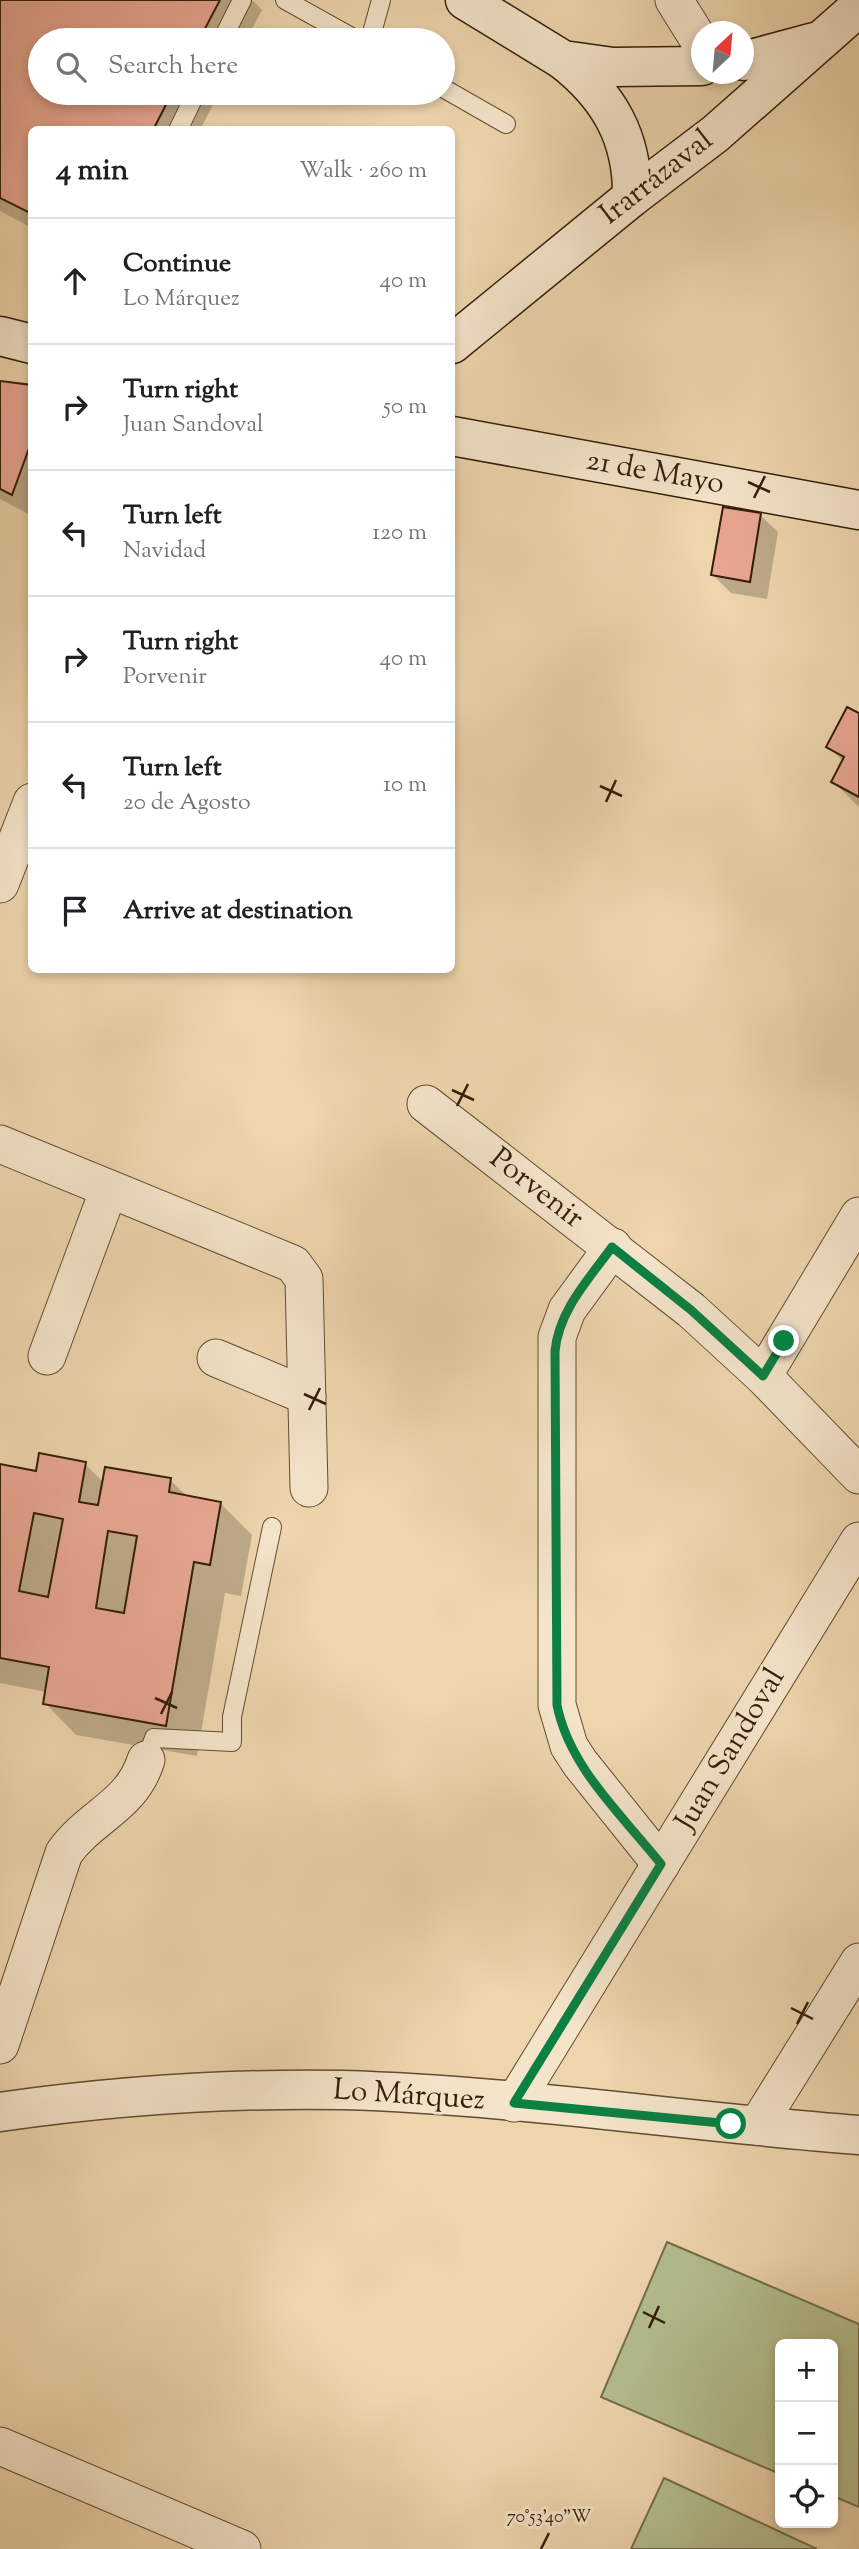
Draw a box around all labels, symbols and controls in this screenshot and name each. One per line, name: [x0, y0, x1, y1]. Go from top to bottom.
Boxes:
north arrow: [691, 21, 754, 84]
search box: [28, 28, 455, 105]
icon: search: [52, 48, 90, 86]
text: Search here: [108, 48, 238, 85]
street label: Irarrázaval: [591, 120, 723, 236]
text: 4 min: [56, 150, 129, 193]
text: Walk · 260 m: [299, 155, 427, 188]
text: Continue: [123, 246, 231, 283]
icon: ahead: [56, 262, 94, 300]
text: 40 m: [380, 265, 427, 298]
text: Lo Márquez: [123, 283, 240, 316]
text: Turn right: [123, 372, 238, 409]
icon: right: [56, 388, 94, 426]
text: 50 m: [383, 391, 427, 424]
text: Juan Sandoval: [123, 409, 263, 442]
street label: 21 de Mayo: [583, 440, 727, 506]
text: Turn left: [123, 498, 222, 535]
icon: left: [56, 514, 94, 552]
text: 120 m: [372, 517, 427, 550]
text: Navidad: [123, 535, 206, 568]
text: Turn right: [123, 624, 238, 661]
icon: right: [56, 640, 94, 678]
text: 40 m: [380, 643, 427, 676]
text: Porvenir: [123, 661, 207, 694]
text: Turn left: [123, 750, 222, 787]
icon: left: [56, 766, 94, 804]
text: 10 m: [383, 769, 427, 802]
text: 20 de Agosto: [123, 787, 251, 820]
icon: arrive: [56, 892, 94, 930]
text: Arrive at destination: [123, 893, 353, 930]
street label: Porvenir: [480, 1138, 592, 1240]
route end: [768, 1325, 799, 1356]
street label: Juan Sandoval: [664, 1660, 797, 1841]
street label: Lo Márquez: [332, 2069, 486, 2123]
route start: [715, 2108, 746, 2139]
map controls: [775, 2339, 838, 2528]
button: +: [775, 2339, 838, 2402]
button: −: [775, 2402, 838, 2465]
button: locate: [775, 2465, 838, 2528]
text: 70°53'40"W: [507, 2505, 591, 2531]

